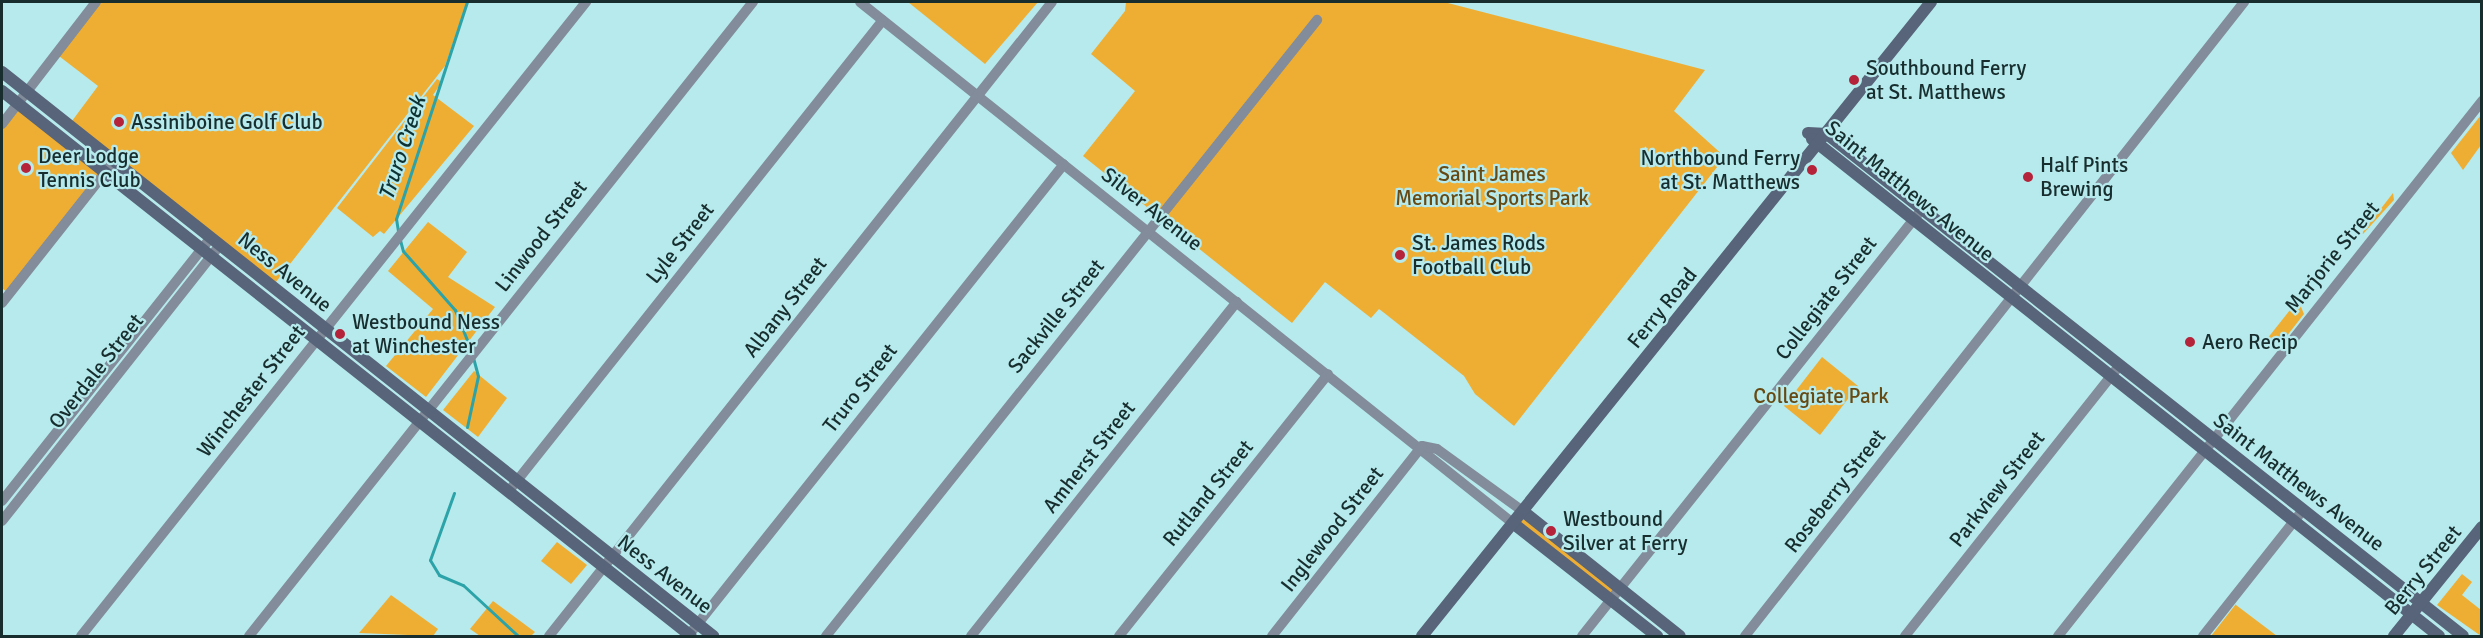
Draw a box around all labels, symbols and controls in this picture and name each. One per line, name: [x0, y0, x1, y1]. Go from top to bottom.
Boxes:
place label: Southbound Ferry at St. Matthews: [1866, 55, 2026, 105]
marker: Southbound Ferry at St. Matthews: [1847, 73, 1861, 87]
water label: Truro Creek: [373, 93, 431, 203]
place label: Assiniboine Golf Club: [131, 109, 323, 135]
marker: Assiniboine Golf Club: [112, 115, 126, 129]
street label: Saint Matthews Avenue: [1821, 115, 1999, 267]
place label: Deer Lodge Tennis Club: [38, 143, 141, 193]
place label: Northbound Ferry at St. Matthews: [1640, 145, 1800, 195]
place label: Half Pints Brewing: [2040, 152, 2128, 202]
marker: Deer Lodge Tennis Club: [19, 161, 33, 175]
park label: Saint James Memorial Sports Park: [1395, 161, 1589, 211]
street label: Silver Avenue: [1097, 162, 1207, 256]
marker: Northbound Ferry at St. Matthews: [1805, 163, 1819, 177]
marker: Half Pints Brewing: [2021, 170, 2035, 184]
street label: Linwood Street: [490, 175, 592, 297]
street label: Marjorie Street: [2279, 196, 2385, 318]
street label: Lyle Street: [641, 198, 719, 288]
street label: Ness Avenue: [233, 227, 337, 317]
place label: St. James Rods Football Club: [1412, 230, 1545, 280]
street label: Collegiate Street: [1770, 231, 1882, 365]
marker: St. James Rods Football Club: [1393, 248, 1407, 262]
street label: Albany Street: [738, 252, 832, 362]
street label: Sackville Street: [1002, 254, 1110, 378]
street label: Ferry Road: [1622, 263, 1702, 353]
street label: Overdale Street: [43, 309, 149, 433]
place label: Westbound Ness at Winchester: [352, 309, 500, 359]
street label: Winchester Street: [192, 320, 310, 462]
marker: Westbound Ness at Winchester: [333, 327, 347, 341]
place label: Aero Recip: [2202, 329, 2298, 355]
marker: Aero Recip: [2183, 335, 2197, 349]
street label: Truro Street: [817, 338, 903, 438]
park label: Collegiate Park: [1753, 383, 1889, 409]
street label: Amherst Street: [1037, 396, 1141, 518]
street label: Saint Matthews Avenue: [2209, 407, 2389, 557]
street label: Roseberry Street: [1779, 424, 1891, 558]
street label: Parkview Street: [1944, 426, 2050, 552]
street label: Rutland Street: [1157, 435, 1259, 551]
street label: Inglewood Street: [1275, 461, 1389, 597]
place label: Westbound Silver at Ferry: [1563, 506, 1688, 556]
street label: Berry Street: [2379, 520, 2467, 620]
marker: Westbound Silver at Ferry: [1544, 524, 1558, 538]
street label: Ness Avenue: [613, 529, 717, 619]

